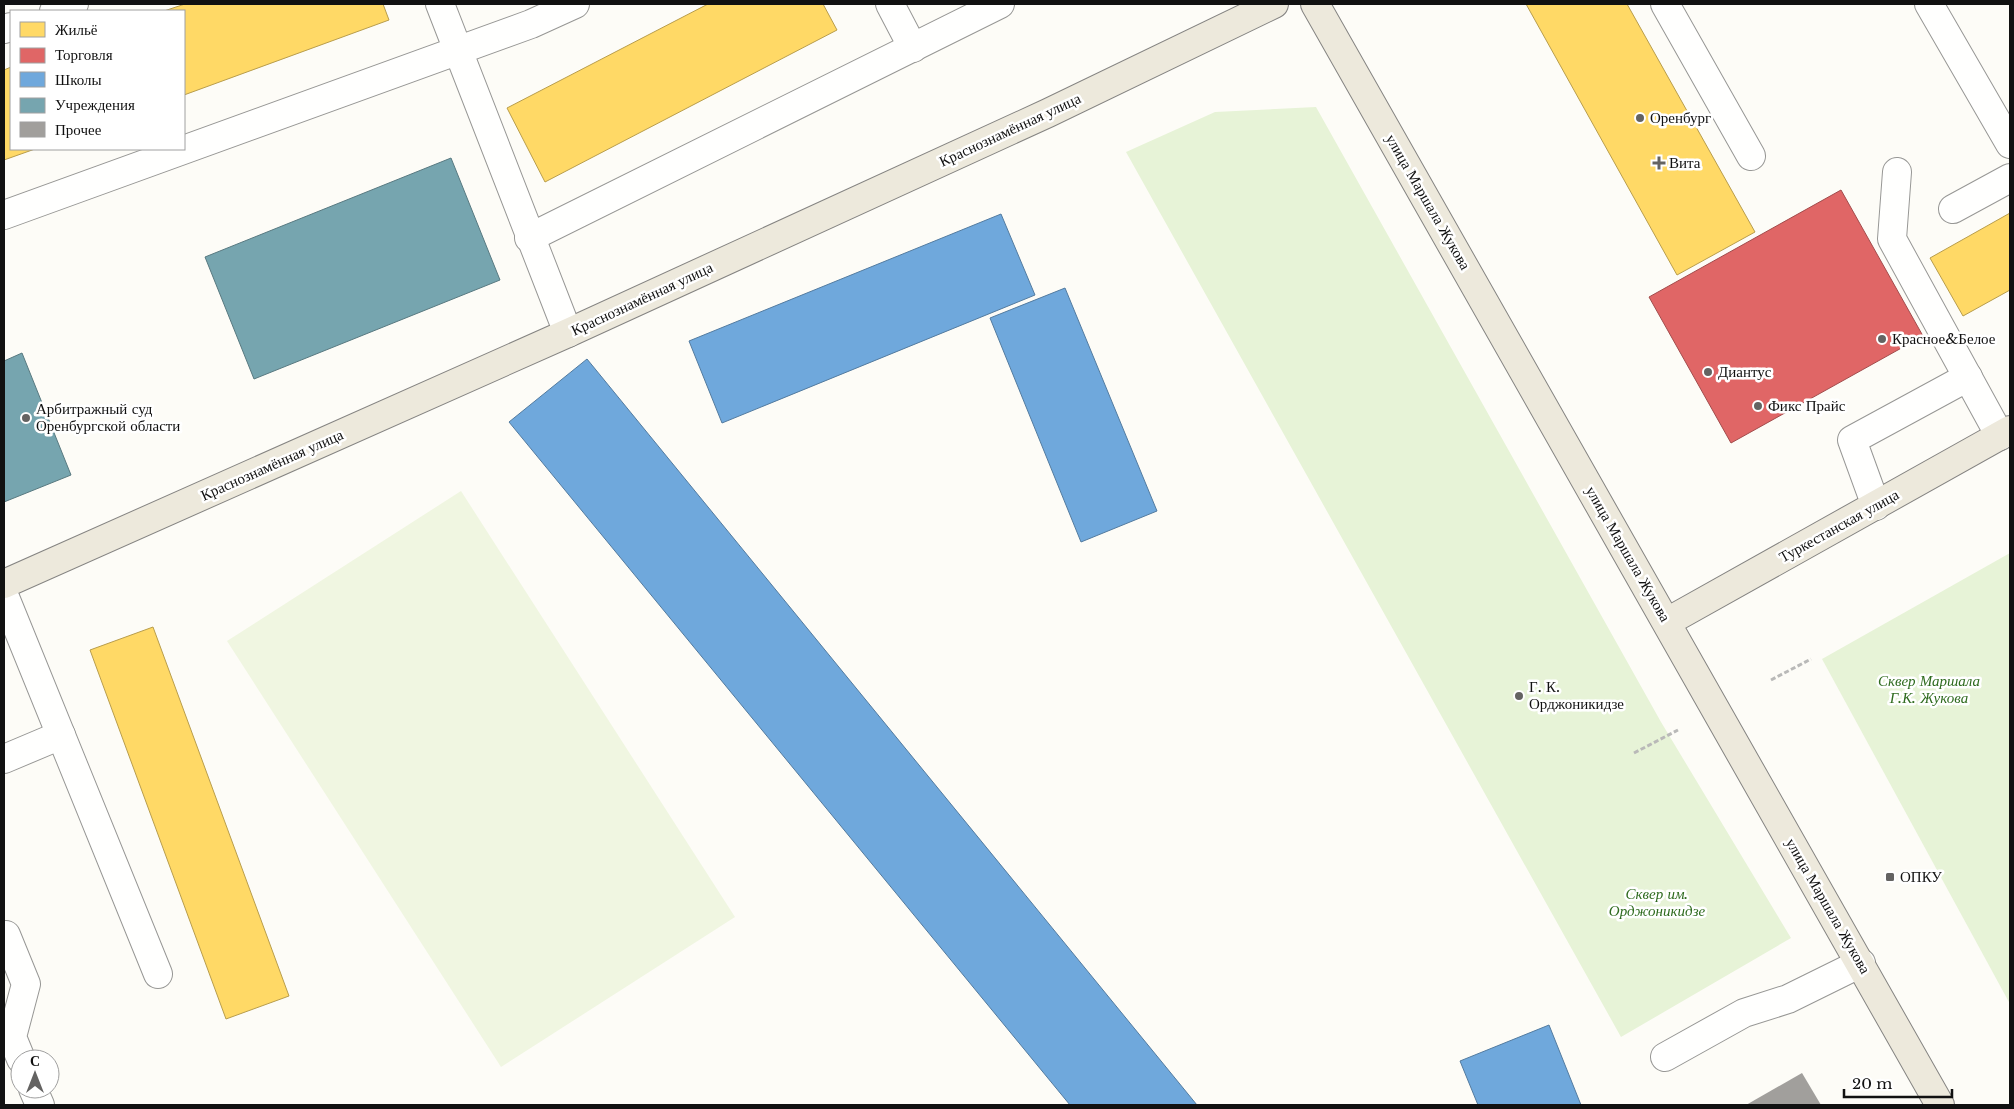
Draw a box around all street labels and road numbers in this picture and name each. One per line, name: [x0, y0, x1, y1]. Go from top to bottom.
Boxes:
street label: Краснознамённая улица: [936, 88, 1084, 171]
street label: улица Маршала Жукова: [1382, 131, 1475, 273]
street label: Краснознамённая улица: [568, 257, 716, 340]
street label: Краснознамённая улица: [198, 424, 346, 505]
street label: улица Маршала Жукова: [1582, 483, 1675, 625]
street label: Туркестанская улица: [1776, 485, 1902, 566]
street label: улица Маршала Жукова: [1782, 835, 1875, 977]

